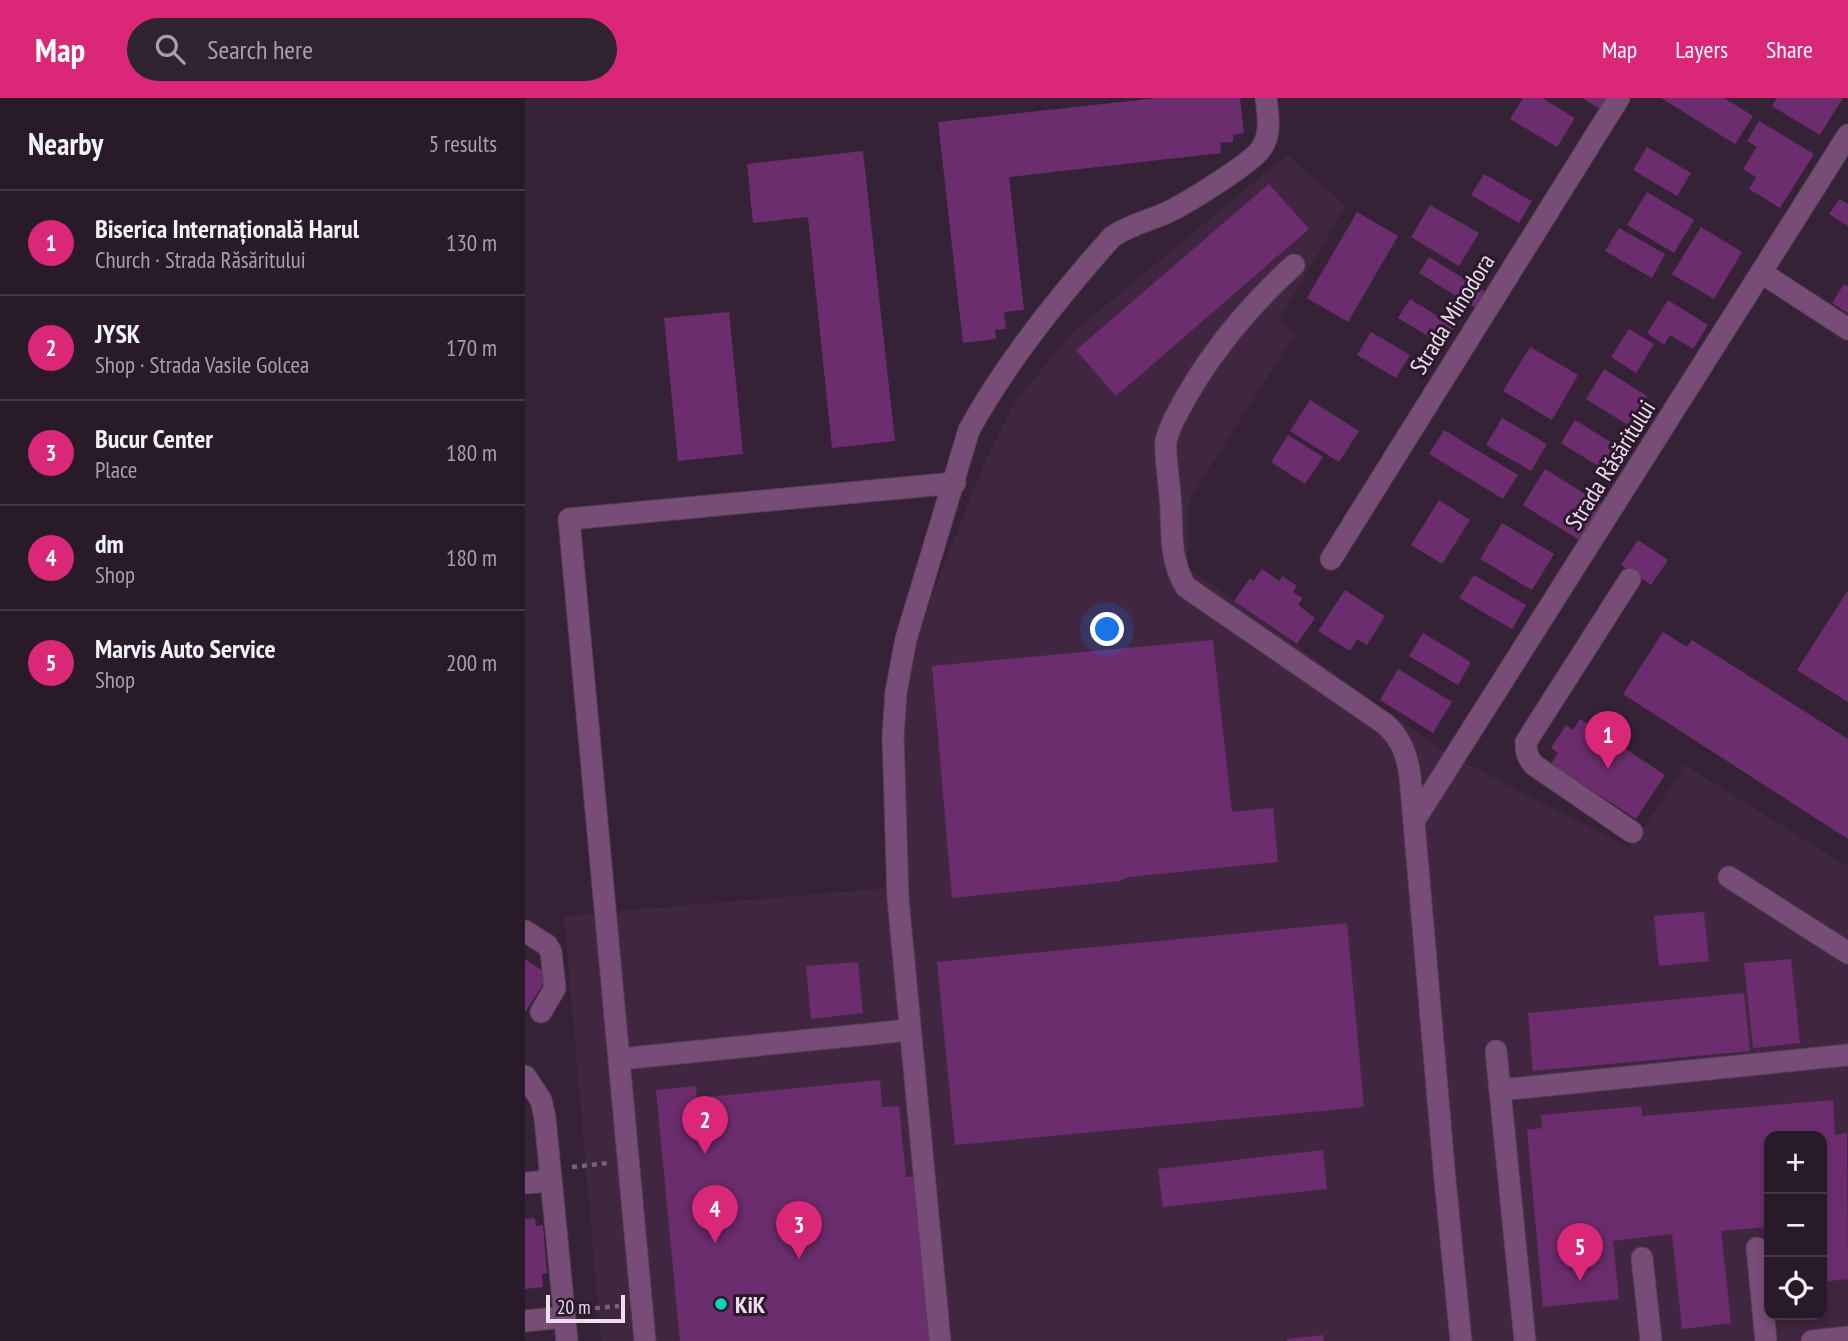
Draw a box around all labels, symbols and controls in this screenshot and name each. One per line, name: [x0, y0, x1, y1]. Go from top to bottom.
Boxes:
search box: [127, 18, 617, 81]
text: Map: [35, 28, 85, 71]
icon: search: [151, 30, 189, 68]
text: Search here: [207, 33, 313, 66]
text: Map: [1602, 34, 1637, 65]
text: Layers: [1675, 34, 1728, 65]
text: Share: [1766, 34, 1813, 65]
text: Nearby: [28, 124, 103, 163]
text: 5 results: [429, 129, 497, 158]
text: Biserica Internațională Harul: [95, 212, 359, 245]
text: 1: [46, 228, 57, 257]
text: 130 m: [446, 228, 497, 257]
text: Church · Strada Răsăritului: [95, 245, 306, 274]
street label: Strada Minodora: [1403, 248, 1501, 380]
text: JYSK: [95, 317, 140, 350]
text: 2: [46, 333, 57, 362]
text: 170 m: [446, 333, 497, 362]
text: Shop · Strada Vasile Golcea: [95, 350, 309, 379]
street label: Strada Răsăritului: [1558, 394, 1662, 536]
text: Bucur Center: [95, 422, 213, 455]
text: 3: [46, 438, 57, 467]
text: 180 m: [446, 438, 497, 467]
text: Place: [95, 455, 137, 484]
text: dm: [95, 527, 124, 560]
text: 4: [46, 543, 57, 572]
text: 180 m: [446, 543, 497, 572]
text: Shop: [95, 560, 135, 589]
your location: [1090, 612, 1124, 646]
text: Marvis Auto Service: [95, 632, 276, 665]
text: 5: [46, 648, 57, 677]
text: 200 m: [446, 648, 497, 677]
text: Shop: [95, 665, 135, 694]
pin: 1: [1585, 711, 1631, 769]
pin: 2: [682, 1096, 728, 1154]
map controls: [1764, 1131, 1827, 1320]
button: +: [1764, 1131, 1827, 1194]
pin: 4: [692, 1185, 738, 1243]
button: −: [1764, 1194, 1827, 1257]
pin: 3: [776, 1201, 822, 1259]
pin: 5: [1557, 1223, 1603, 1281]
button: locate: [1764, 1257, 1827, 1320]
place label: KiK: [735, 1289, 766, 1320]
scale bar: [546, 1292, 625, 1324]
text: 20 m: [557, 1295, 591, 1319]
marker: KiK: [713, 1296, 729, 1312]

